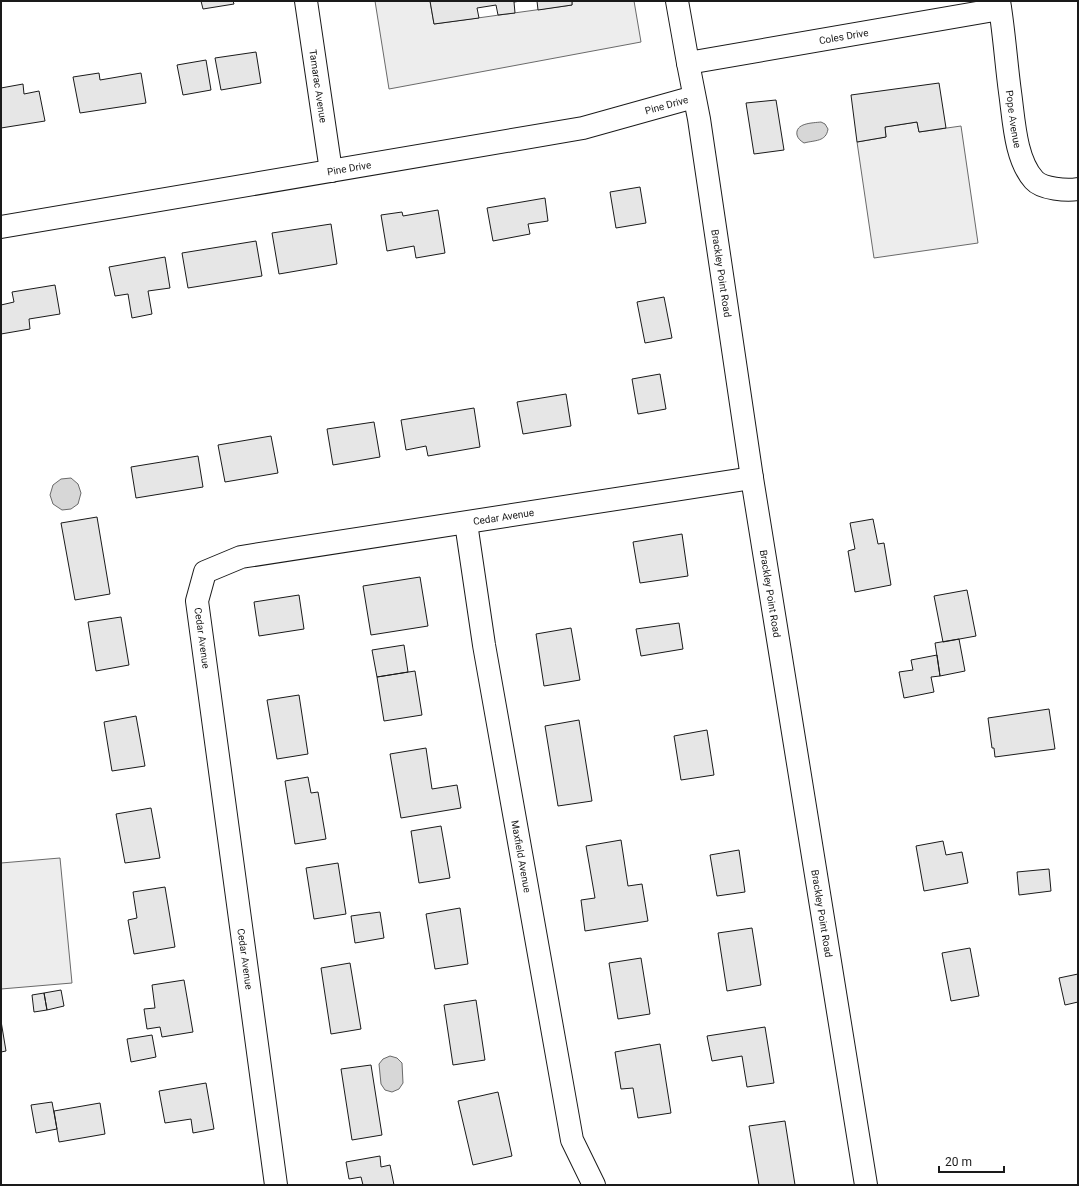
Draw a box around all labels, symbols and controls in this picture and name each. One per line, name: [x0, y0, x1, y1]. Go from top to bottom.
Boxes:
street label: Coles Drive: [818, 26, 869, 46]
street label: Tamarac Avenue: [308, 49, 329, 124]
street label: Pope Avenue: [1004, 89, 1024, 149]
street label: Pine Drive: [644, 93, 689, 116]
street label: Pine Drive: [326, 159, 372, 177]
street label: Brackley Point Road: [710, 229, 734, 318]
street label: Cedar Avenue: [472, 506, 535, 527]
street label: Brackley Point Road: [758, 549, 783, 638]
street label: Cedar Avenue: [192, 607, 212, 669]
street label: Maxfield Avenue: [510, 819, 533, 893]
street label: Brackley Point Road: [810, 869, 835, 958]
street label: Cedar Avenue: [235, 928, 255, 990]
scale bar: [939, 1148, 1004, 1174]
text: 20 m: [945, 1155, 972, 1169]

